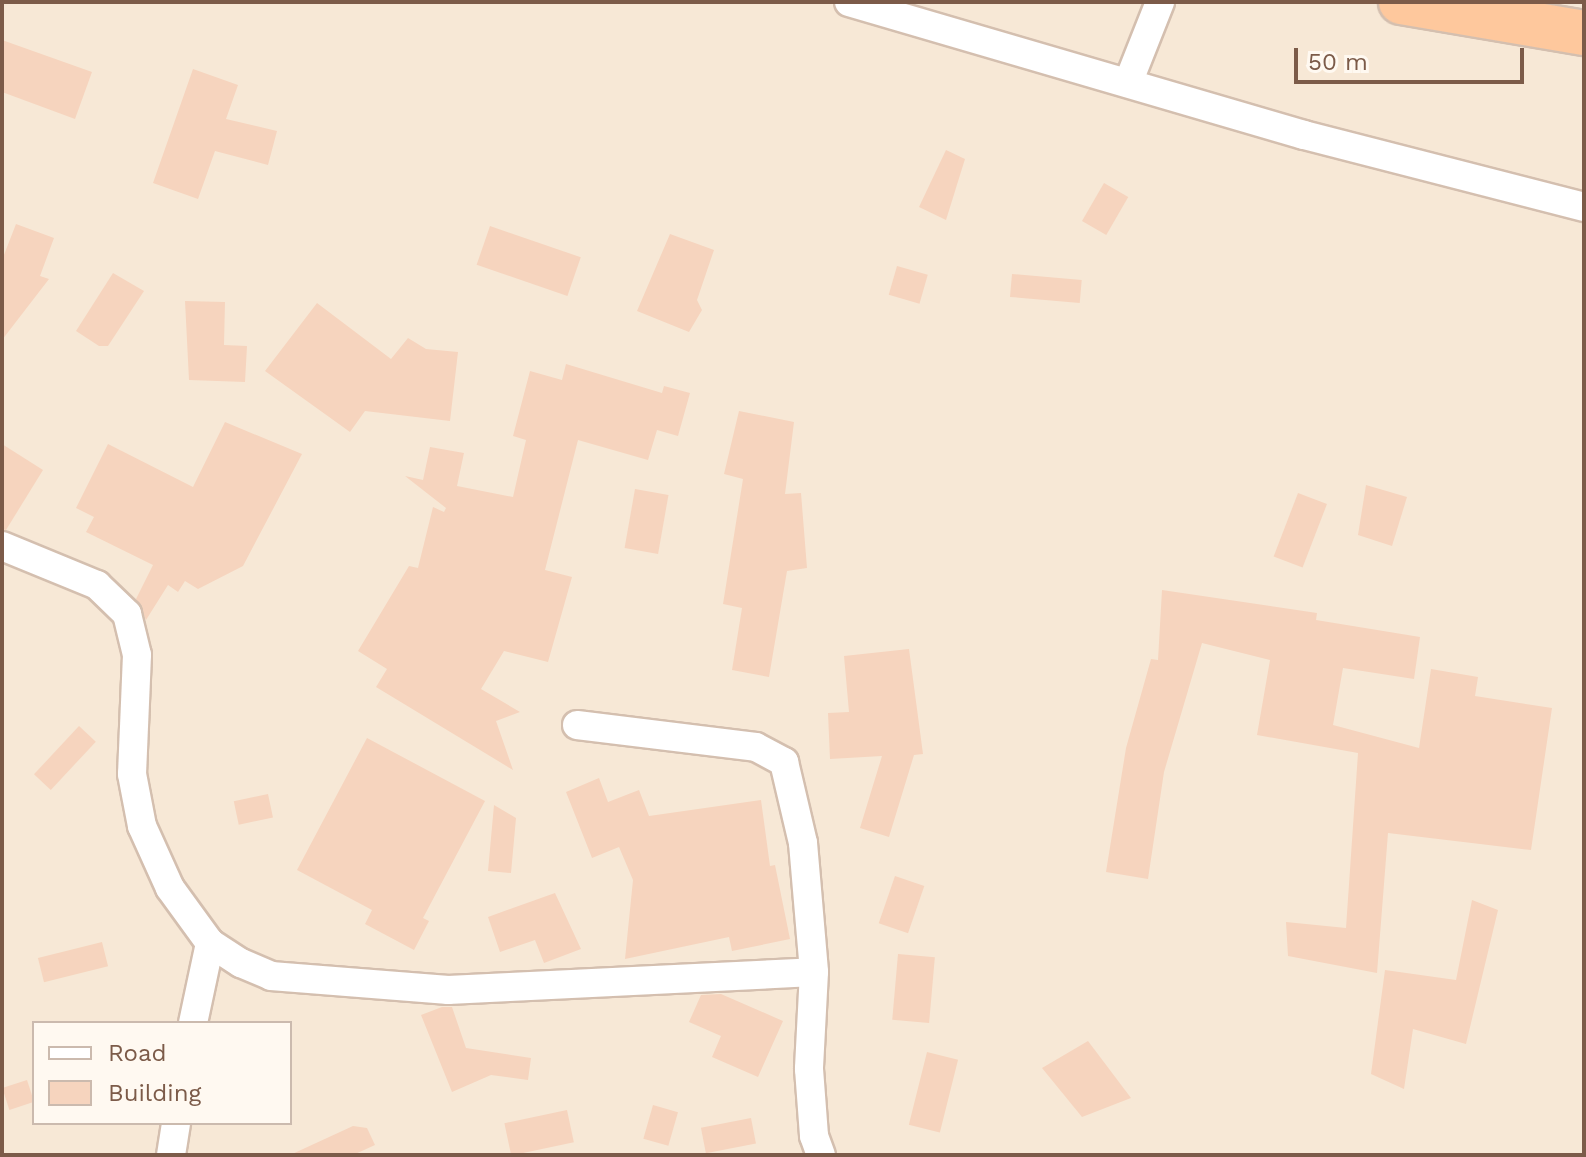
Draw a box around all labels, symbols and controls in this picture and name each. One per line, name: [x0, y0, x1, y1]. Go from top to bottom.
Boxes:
scale bar: [1298, 32, 1528, 82]
text: 50 m: [1308, 48, 1368, 76]
legend: [32, 1021, 292, 1125]
text: Road: [108, 1039, 167, 1067]
text: Building: [108, 1079, 201, 1107]

